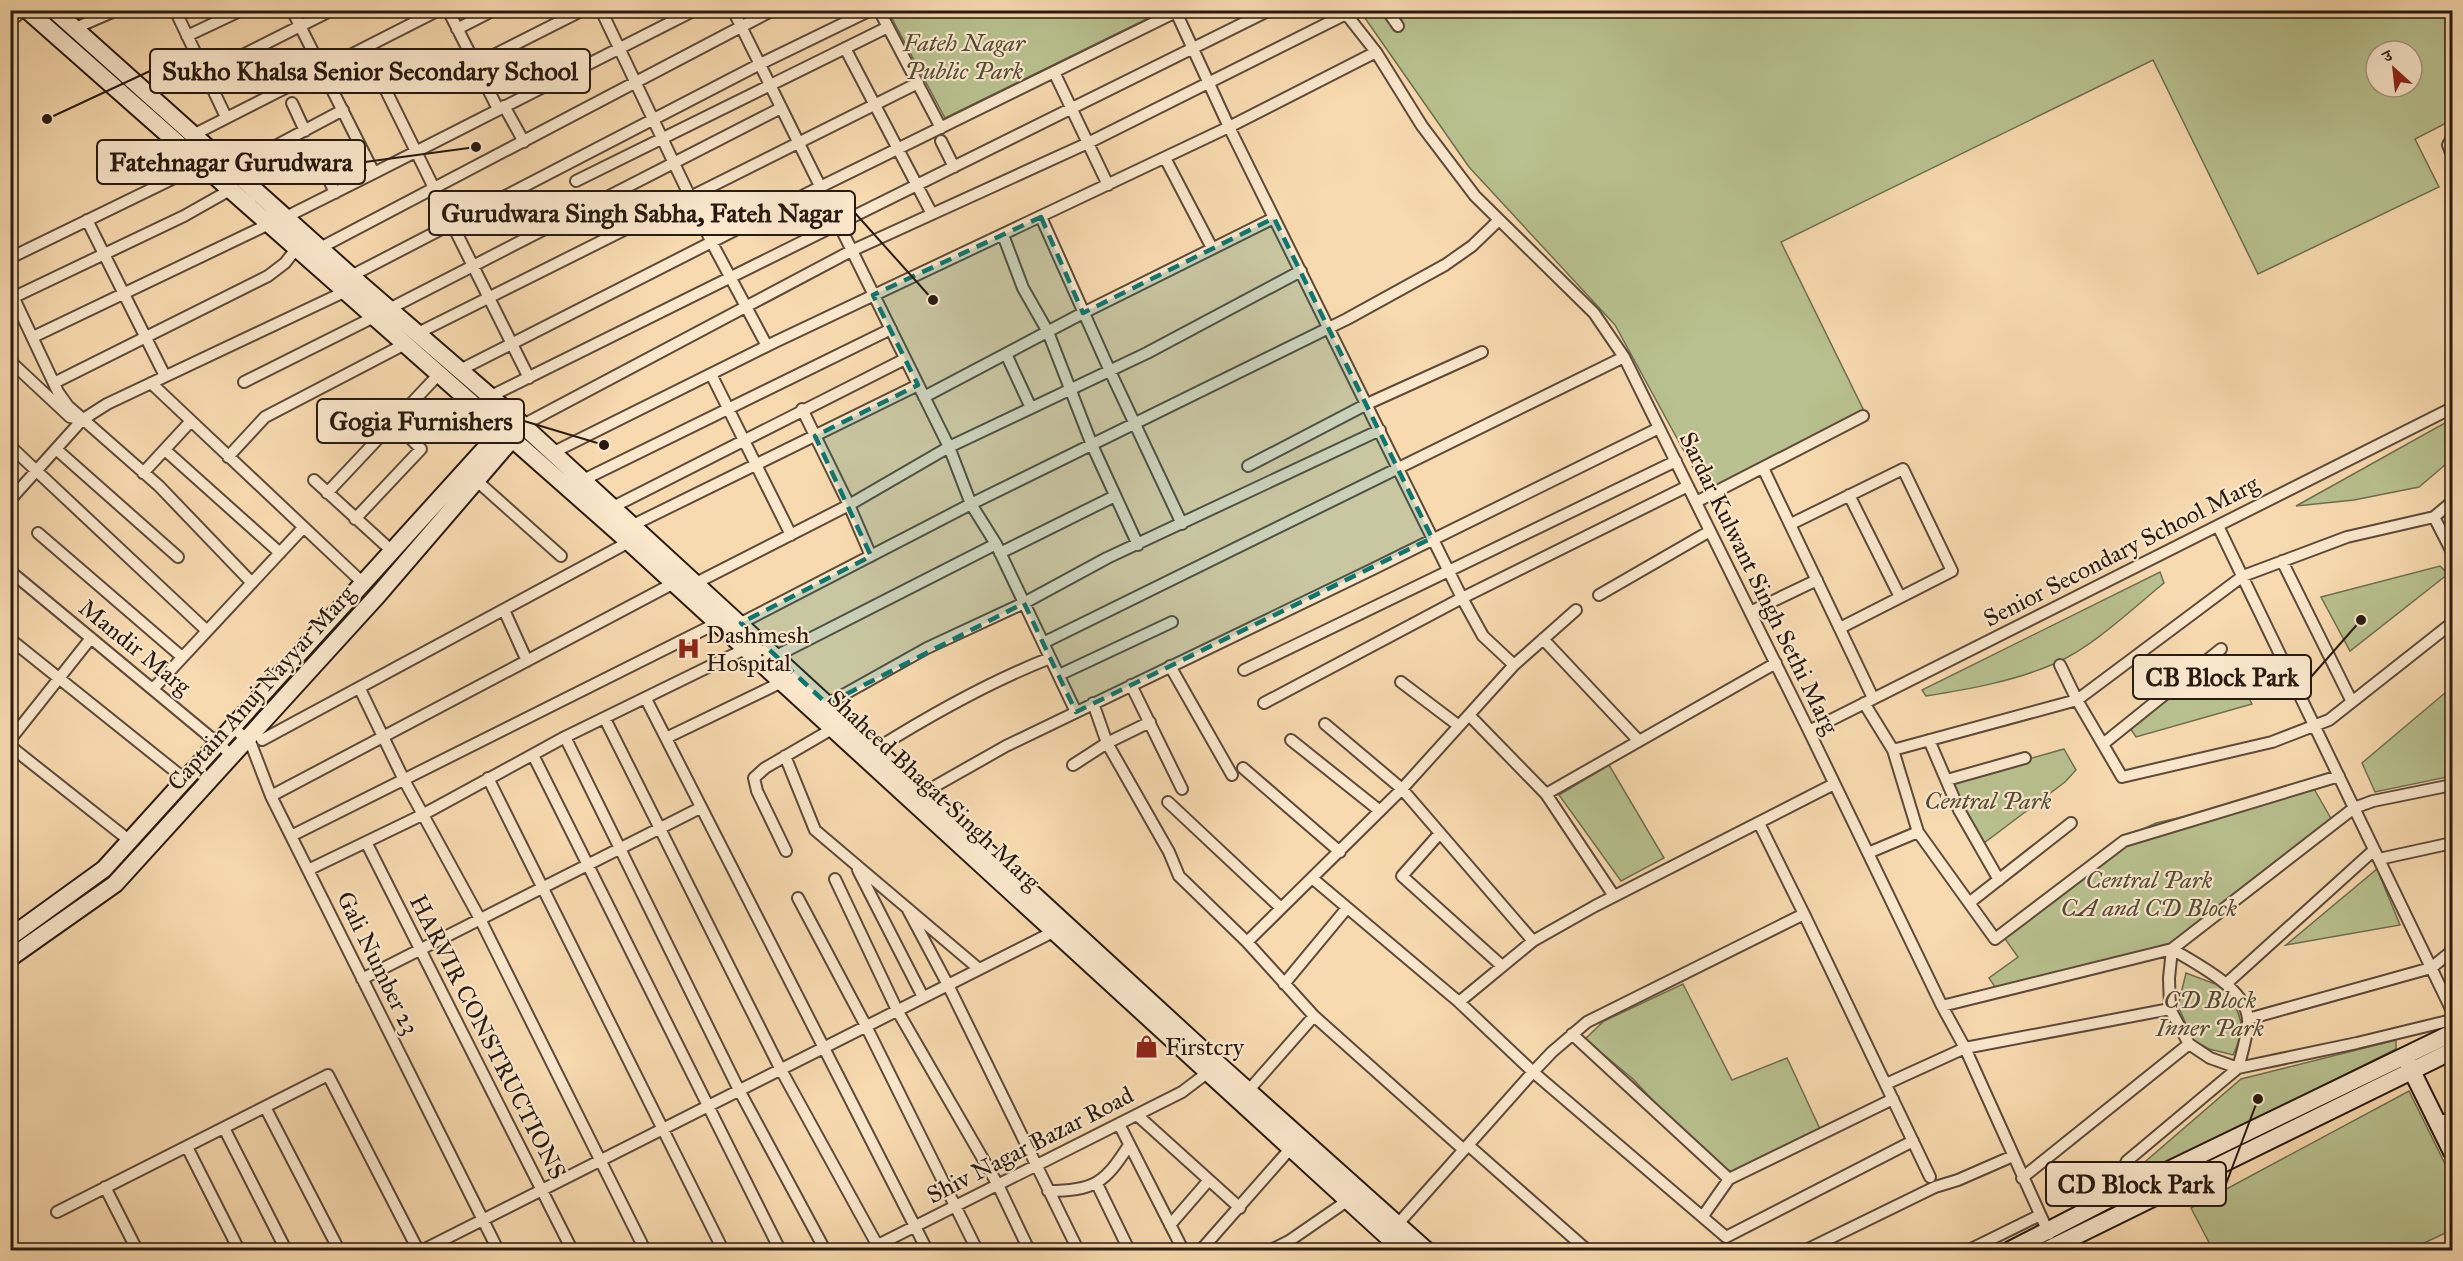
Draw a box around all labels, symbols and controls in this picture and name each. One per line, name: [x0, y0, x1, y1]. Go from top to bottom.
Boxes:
park label: Fateh Nagar Public Park: [902, 28, 1027, 86]
north arrow: [2364, 39, 2424, 99]
text: उ: [2379, 45, 2397, 67]
callout: Sukho Khalsa Senior Secondary School: [150, 49, 590, 93]
text: Sukho Khalsa Senior Secondary School: [162, 55, 579, 87]
callout: Fatehnagar Gurudwara: [97, 140, 365, 184]
text: Fatehnagar Gurudwara: [109, 146, 354, 179]
callout: Gurudwara Singh Sabha, Fateh Nagar: [429, 191, 855, 235]
text: Gurudwara Singh Sabha, Fateh Nagar: [441, 197, 844, 230]
callout: Gogia Furnishers: [317, 399, 524, 443]
text: Gogia Furnishers: [329, 405, 513, 438]
street label: Sardar Kulwant Singh Sethi Marg: [1673, 427, 1846, 740]
street label: Senior Secondary School Marg: [1978, 468, 2264, 634]
street label: Captain Anuj Nayyar Marg: [161, 578, 362, 797]
street label: Mandir Marg: [73, 593, 198, 702]
place label: Dashmesh Hospital: [706, 620, 809, 678]
hospital icon: Dashmesh Hospital: [675, 636, 701, 662]
callout: CB Block Park: [2133, 655, 2311, 699]
text: CB Block Park: [2145, 661, 2300, 693]
street label: Shaheed Bhagat Singh Marg: [821, 683, 1047, 897]
park label: Central Park: [1925, 786, 2052, 816]
park label: Central Park CA and CD Block: [2061, 865, 2238, 923]
street label: Gali Number 23: [330, 886, 426, 1040]
street label: HARVIR CONSTRUCTIONS: [403, 889, 573, 1185]
park label: CD Block Inner Park: [2155, 985, 2264, 1043]
place label: Firstcry: [1165, 1032, 1245, 1062]
shop icon: Firstcry: [1134, 1034, 1160, 1060]
street label: Shiv Nagar Bazar Road: [922, 1080, 1138, 1210]
callout: CD Block Park: [2046, 1162, 2226, 1206]
text: CD Block Park: [2058, 1168, 2215, 1200]

